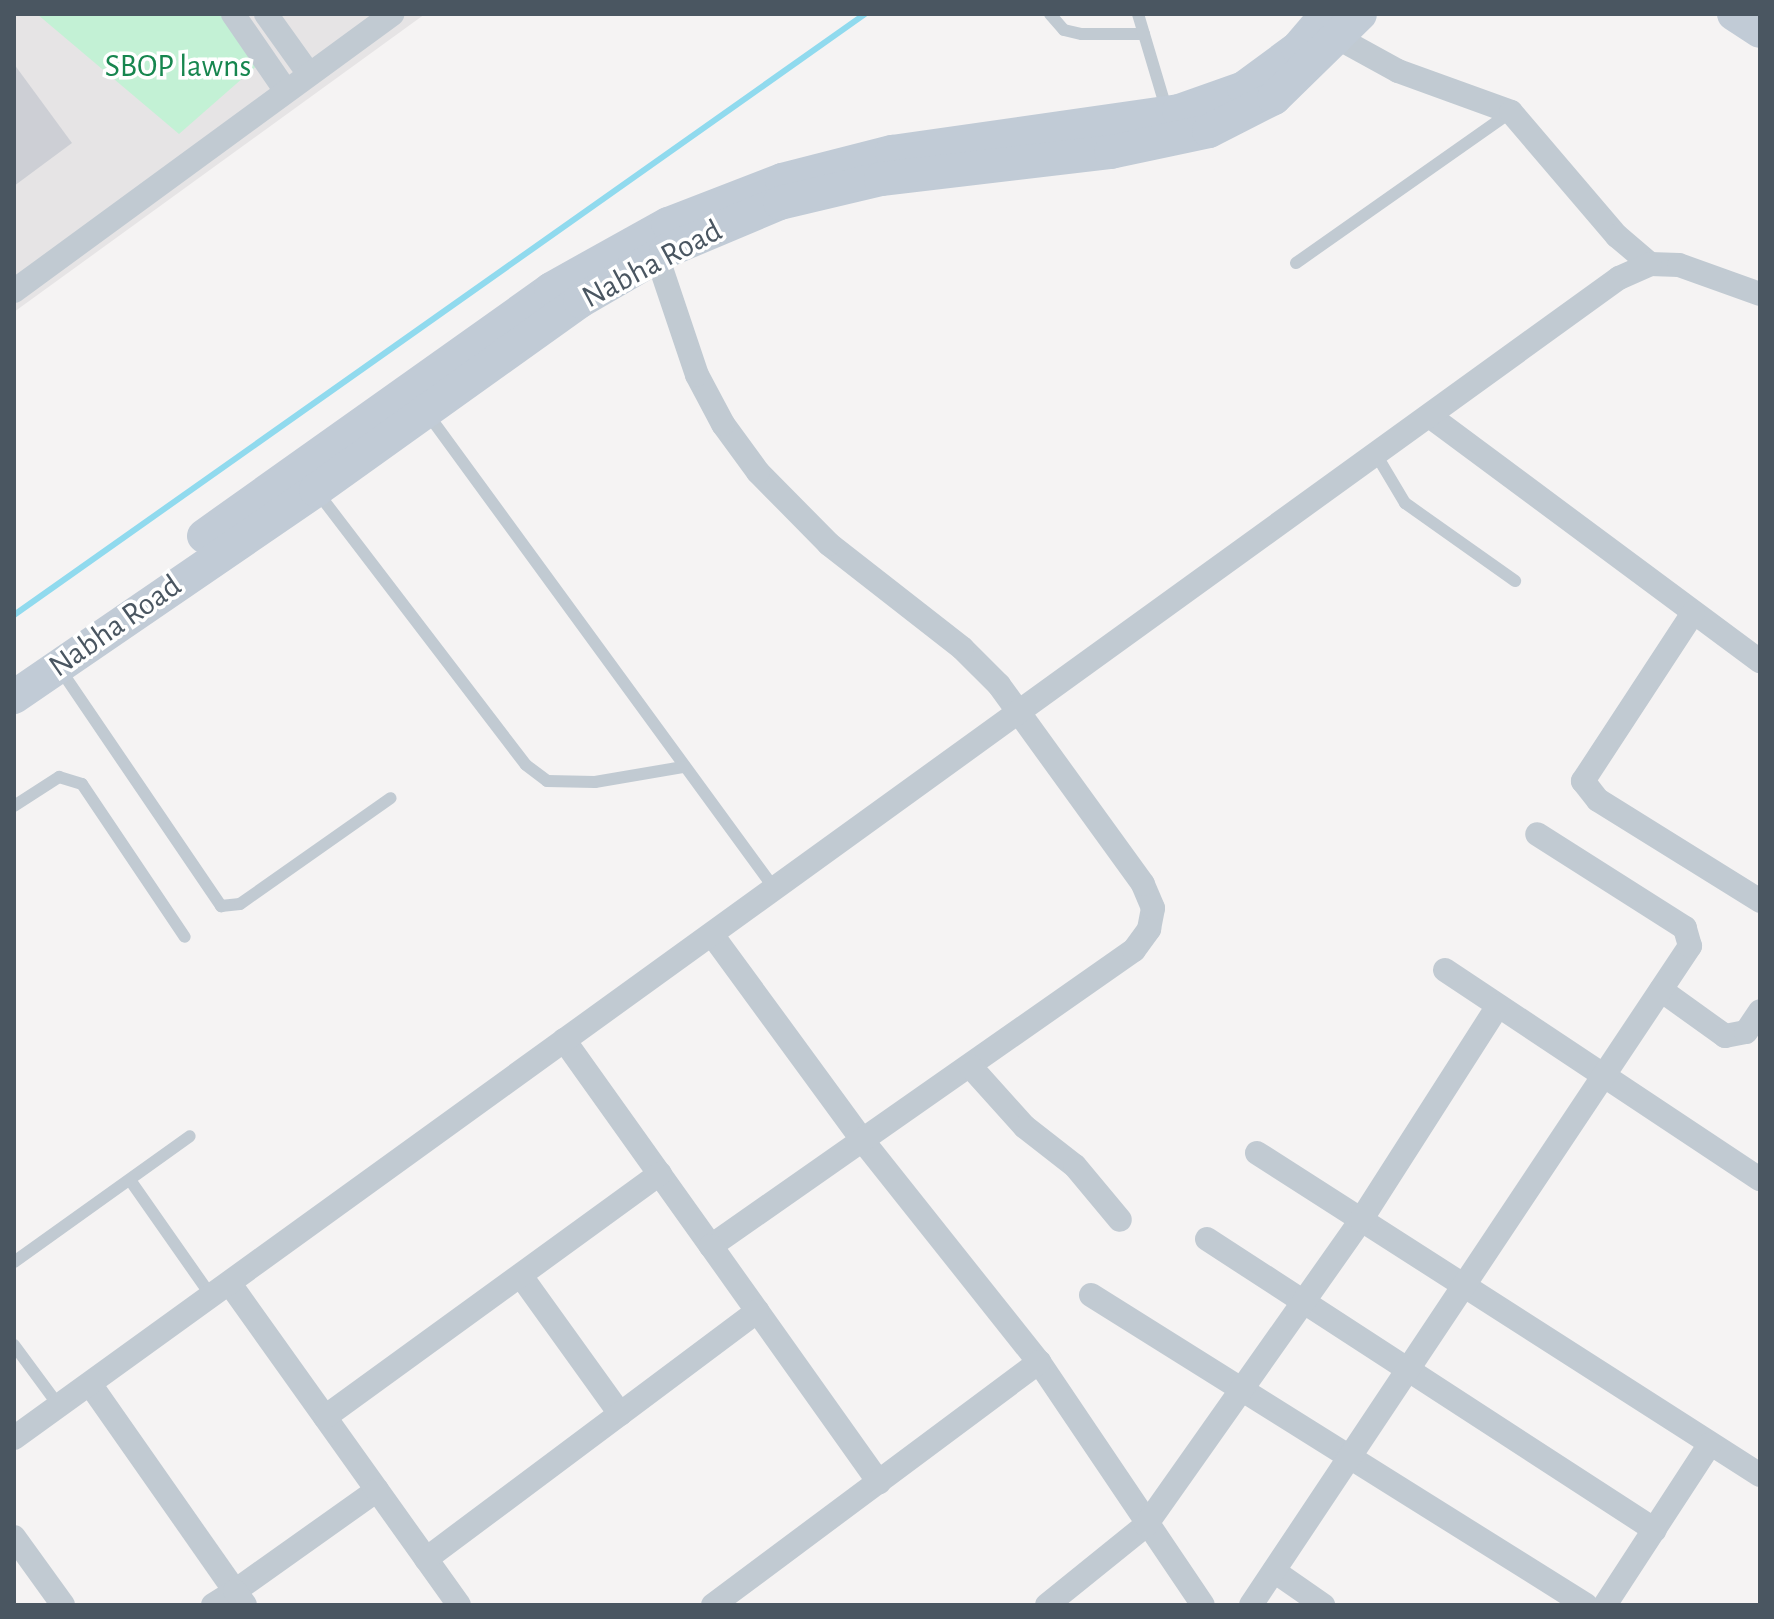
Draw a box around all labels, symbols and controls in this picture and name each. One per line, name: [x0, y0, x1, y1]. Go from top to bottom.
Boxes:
park label: SBOP lawns: [105, 47, 251, 85]
street label: Nabha Road: [576, 211, 728, 317]
street label: Nabha Road: [41, 566, 189, 686]

